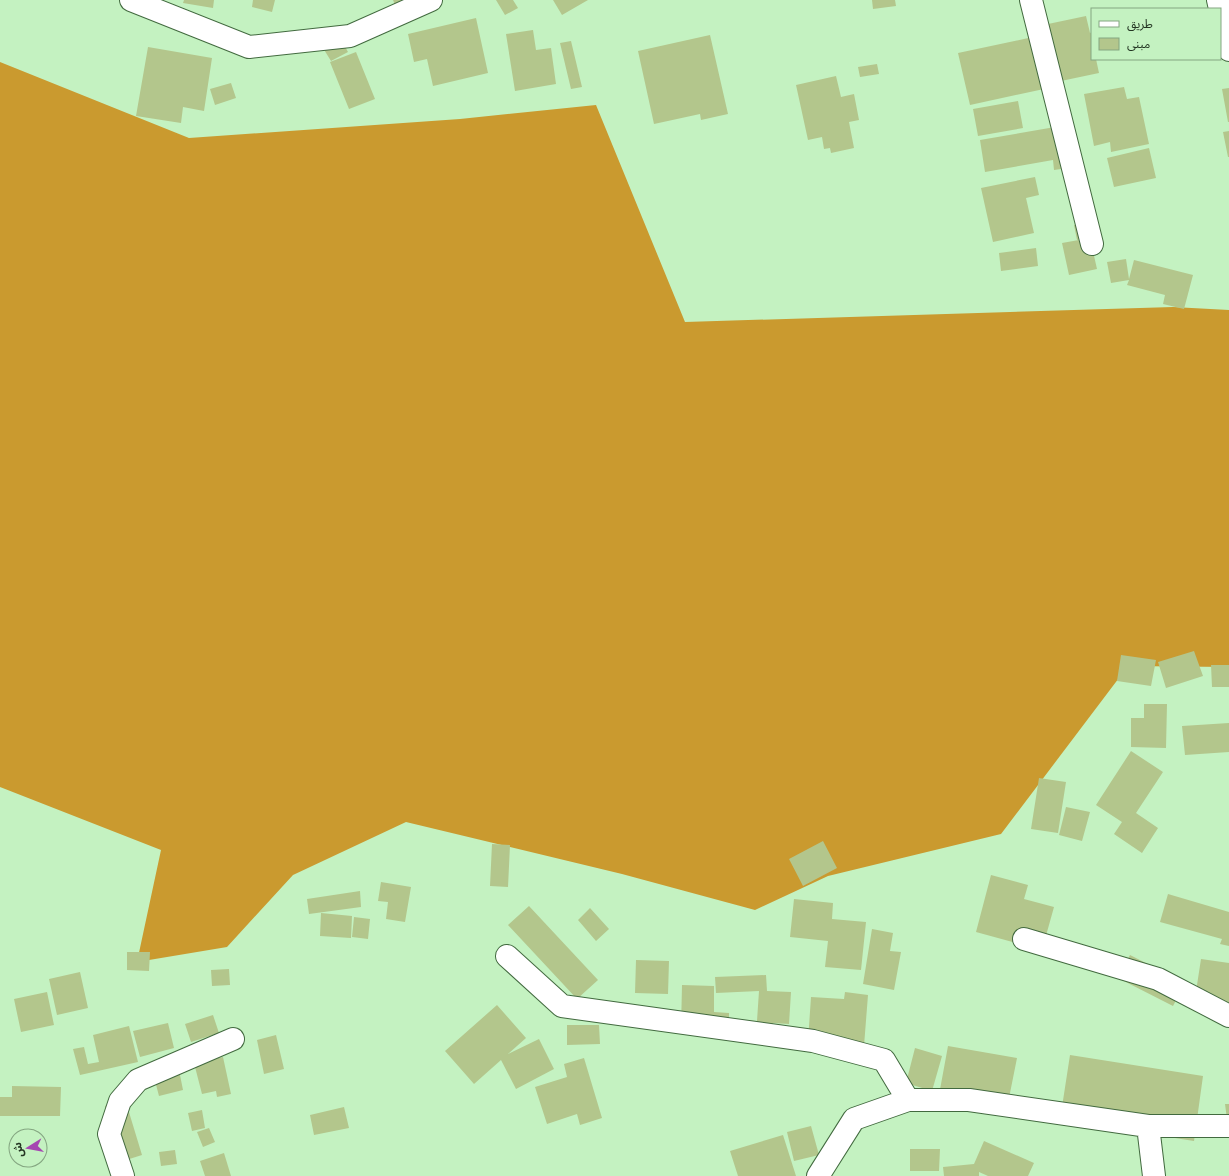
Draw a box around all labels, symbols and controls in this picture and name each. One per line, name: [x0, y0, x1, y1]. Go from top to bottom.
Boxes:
legend: [1091, 8, 1221, 60]
text: طريق: [1127, 17, 1153, 32]
text: مبنى: [1127, 37, 1150, 52]
north arrow: [8, 1128, 48, 1168]
text: ش: [11, 1141, 26, 1158]

